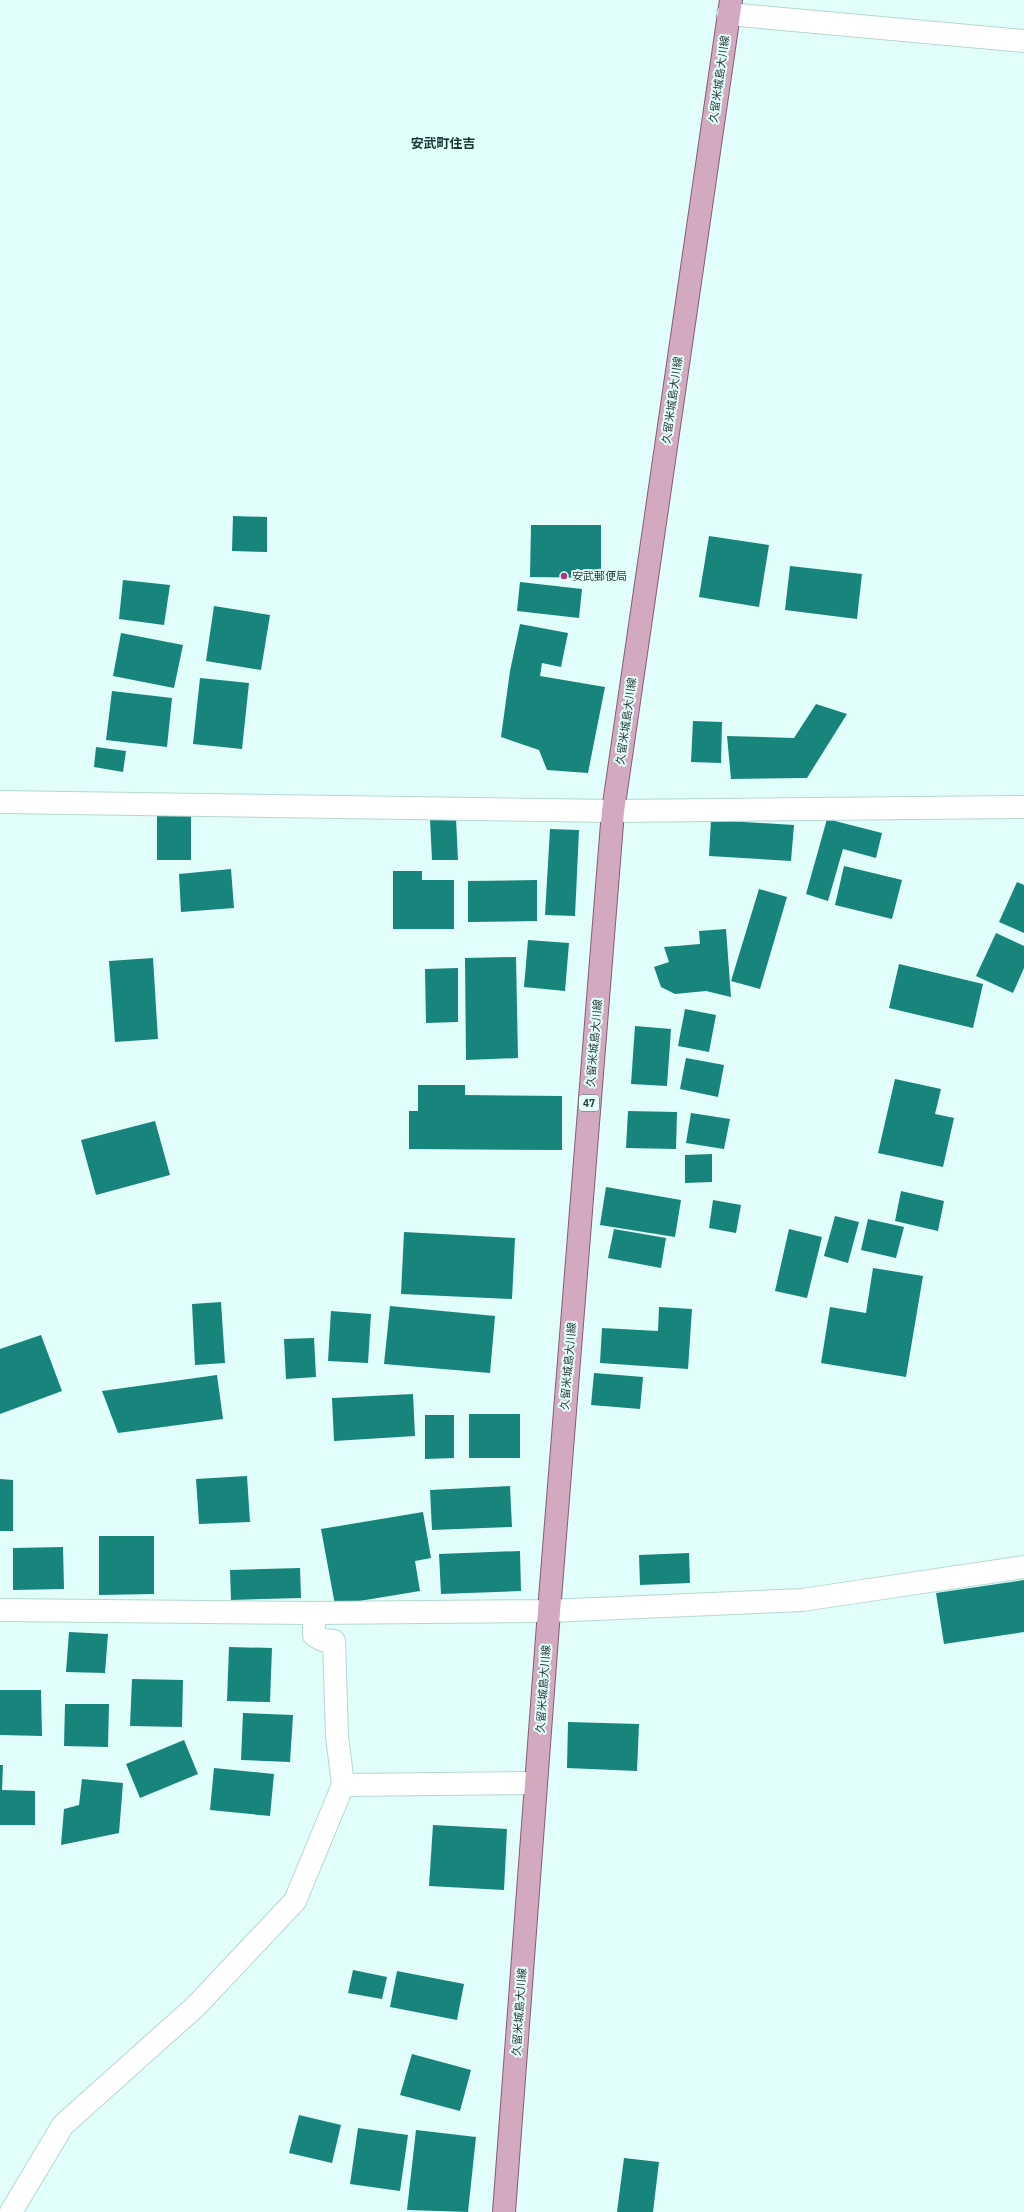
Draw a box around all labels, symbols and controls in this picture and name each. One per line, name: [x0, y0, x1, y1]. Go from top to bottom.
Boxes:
street label: 久留米城島大川線: [706, 34, 732, 124]
district label: 安武町住吉: [410, 135, 476, 152]
street label: 久留米城島大川線: [659, 355, 685, 445]
place label: 安武郵便局: [572, 569, 627, 583]
marker: 安武郵便局: [559, 571, 569, 581]
street label: 久留米城島大川線: [613, 676, 639, 766]
street label: 久留米城島大川線: [583, 999, 605, 1087]
road number: 47: [579, 1095, 599, 1111]
street label: 久留米城島大川線: [557, 1322, 579, 1410]
street label: 久留米城島大川線: [533, 1645, 553, 1733]
street label: 久留米城島大川線: [509, 1968, 529, 2056]

